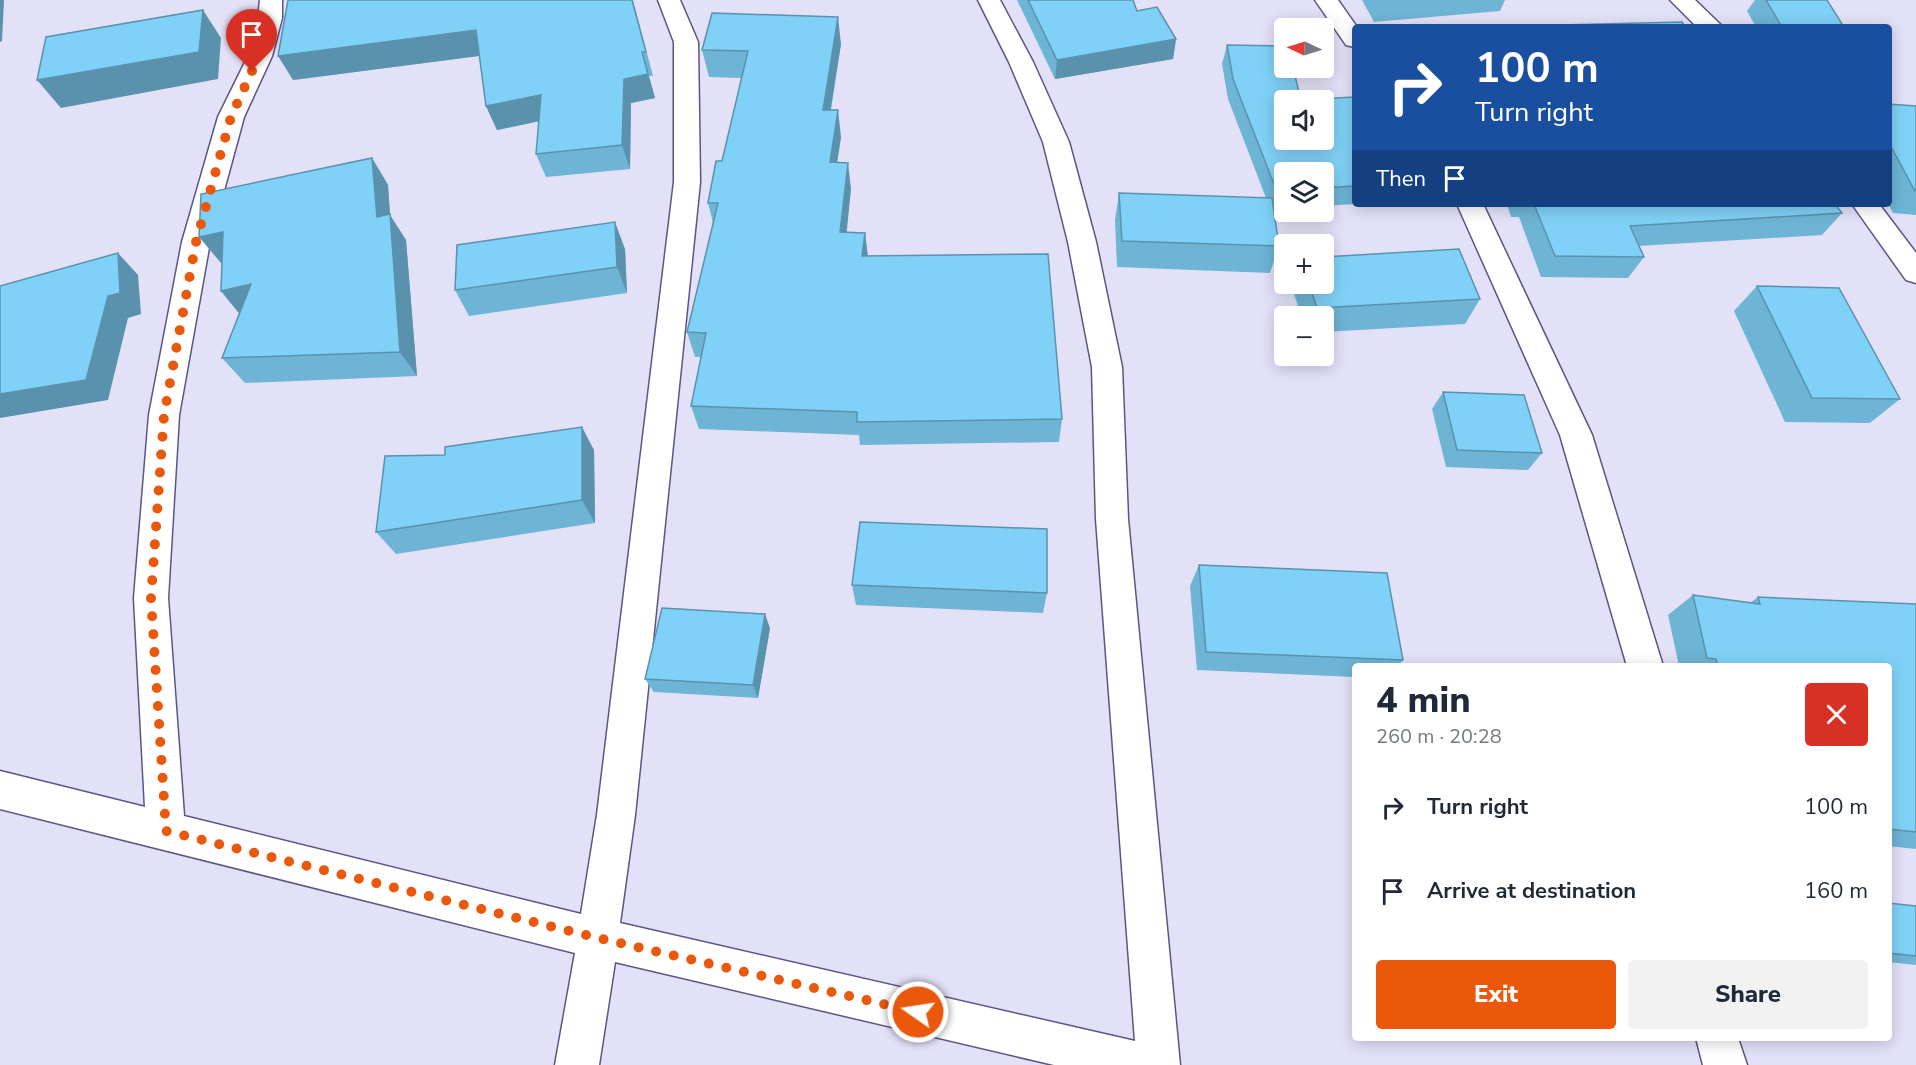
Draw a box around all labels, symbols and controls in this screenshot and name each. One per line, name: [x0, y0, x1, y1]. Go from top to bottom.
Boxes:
pin: [226, 9, 277, 71]
icon: arrive: [235, 18, 268, 51]
north arrow: [1274, 18, 1334, 78]
map controls: [1274, 18, 1334, 366]
text: 100 m: [1475, 40, 1599, 97]
icon: right: [1376, 48, 1454, 126]
button: sound: [1274, 90, 1334, 150]
text: Turn right: [1475, 94, 1593, 131]
button: layers: [1274, 162, 1334, 222]
icon: arrive: [1438, 162, 1471, 195]
text: Then: [1376, 164, 1426, 194]
button: +: [1274, 234, 1334, 294]
button: −: [1274, 306, 1334, 366]
text: 4 min: [1376, 676, 1471, 725]
button: close: [1805, 683, 1868, 746]
text: 260 m · 20:28: [1376, 723, 1502, 750]
icon: right: [1376, 791, 1409, 824]
text: Turn right: [1427, 792, 1528, 822]
text: 100 m: [1804, 792, 1868, 822]
icon: arrive: [1376, 875, 1409, 908]
text: Arrive at destination: [1427, 876, 1636, 906]
text: 160 m: [1804, 876, 1868, 906]
button: Exit: [1376, 960, 1616, 1029]
button: Share: [1628, 960, 1868, 1029]
position arrow: [886, 980, 950, 1044]

